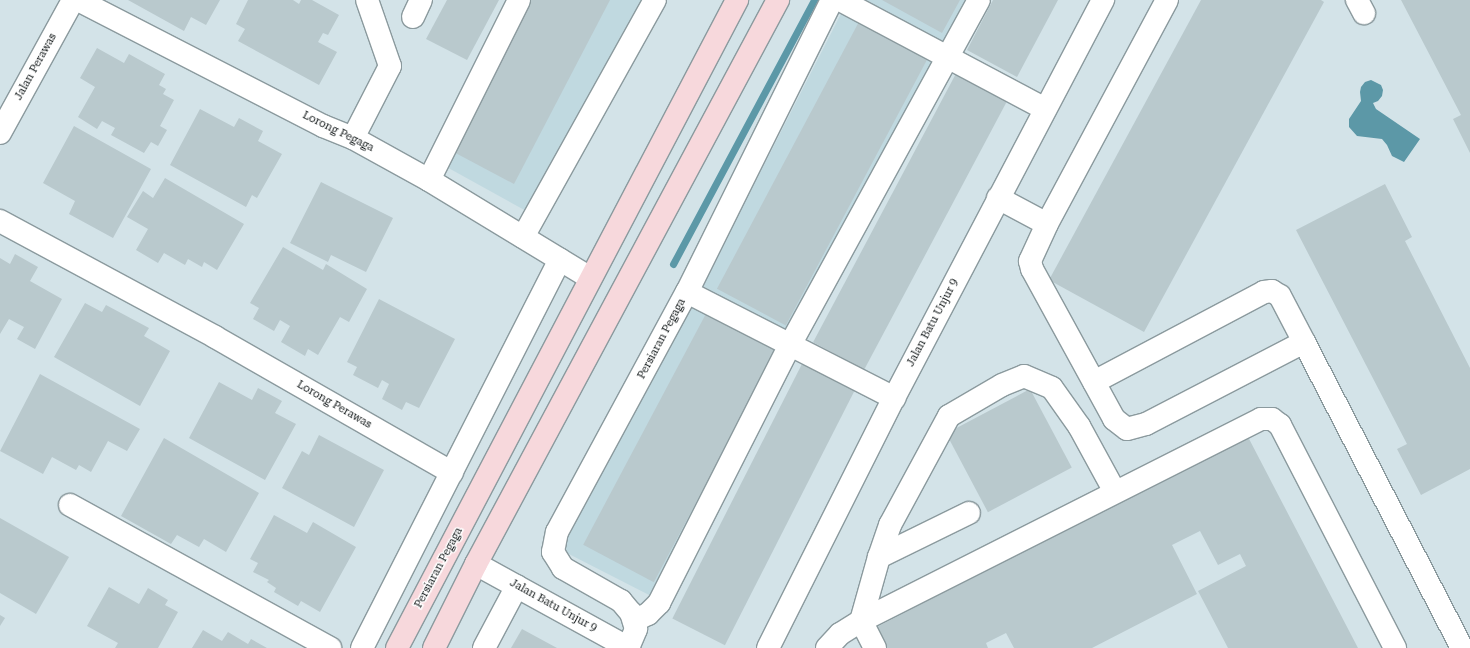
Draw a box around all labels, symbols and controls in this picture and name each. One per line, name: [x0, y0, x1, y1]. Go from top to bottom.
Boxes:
street label: Jalan Perawas: [12, 31, 60, 103]
street label: Lorong Pegaga: [300, 109, 376, 155]
street label: Jalan Batu Unjur 9: [904, 277, 962, 369]
street label: Persiaran Pegaga: [635, 297, 689, 381]
street label: Lorong Perawas: [294, 378, 374, 432]
street label: Persiaran Pegaga: [412, 526, 466, 610]
street label: Jalan Batu Unjur 9: [507, 577, 599, 635]

